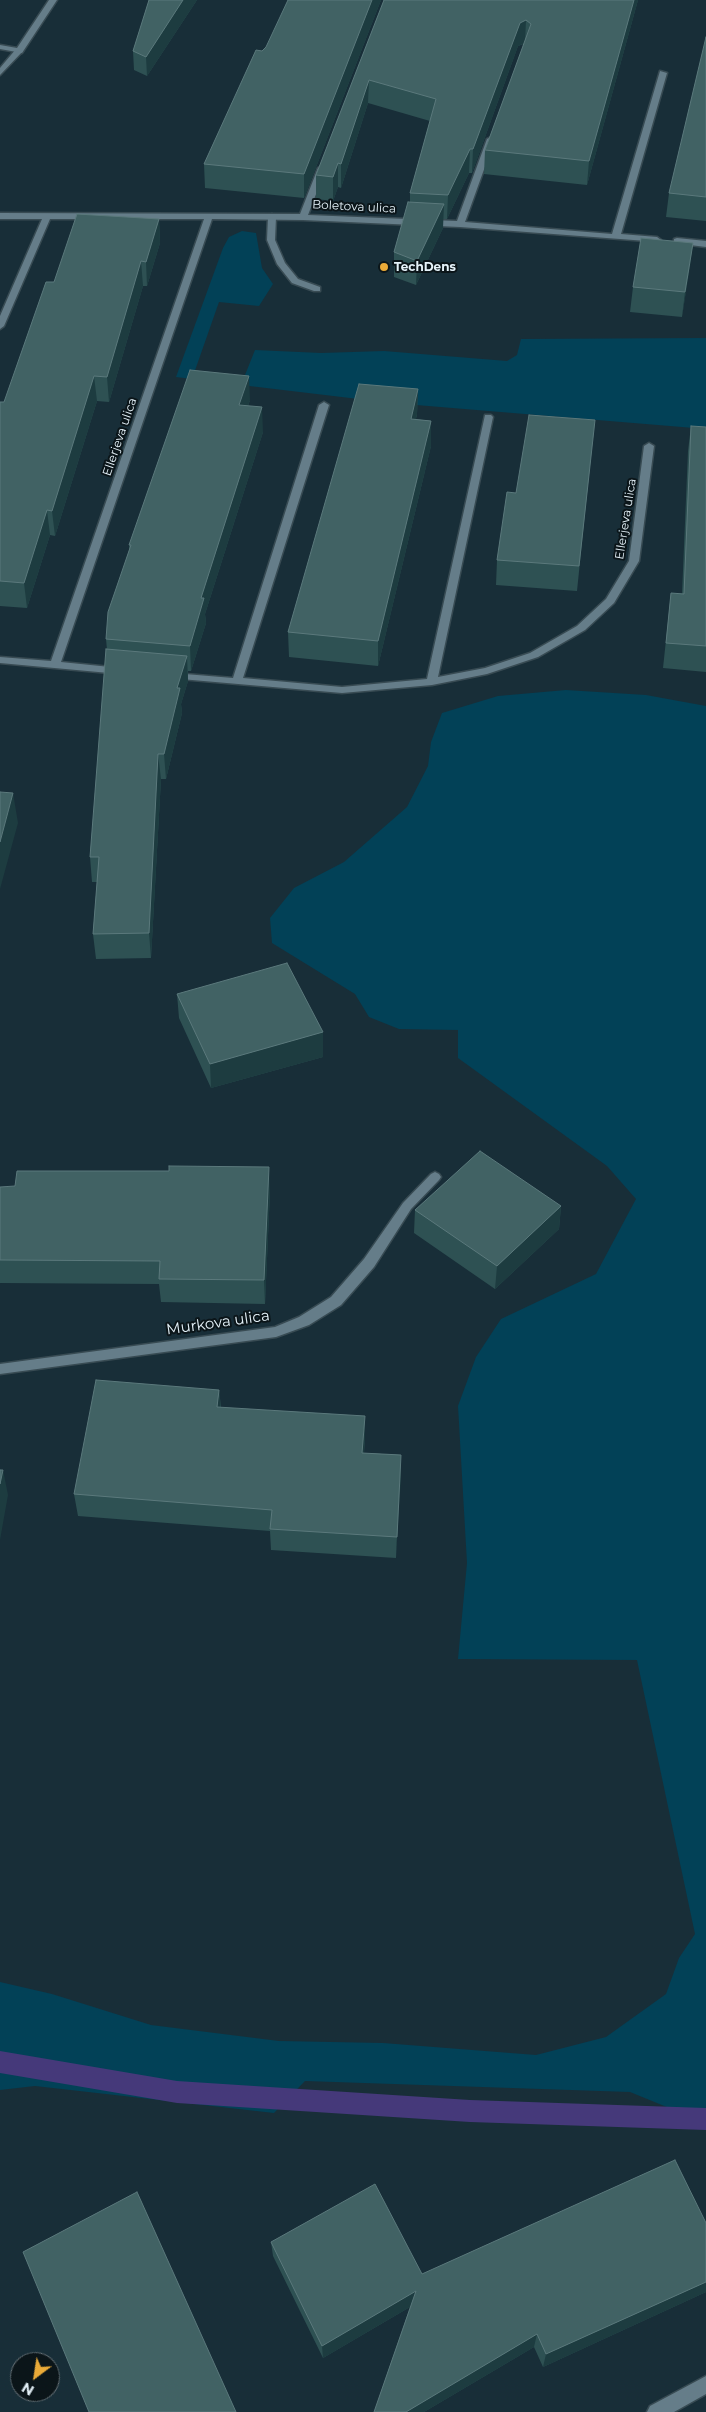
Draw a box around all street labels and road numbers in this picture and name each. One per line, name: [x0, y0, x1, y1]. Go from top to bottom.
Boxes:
street label: Boletova ulica: [312, 198, 396, 216]
street label: Ellerjeva ulica: [100, 396, 140, 478]
street label: Ellerjeva ulica: [612, 477, 640, 561]
street label: Murkova ulica: [165, 1307, 271, 1339]

